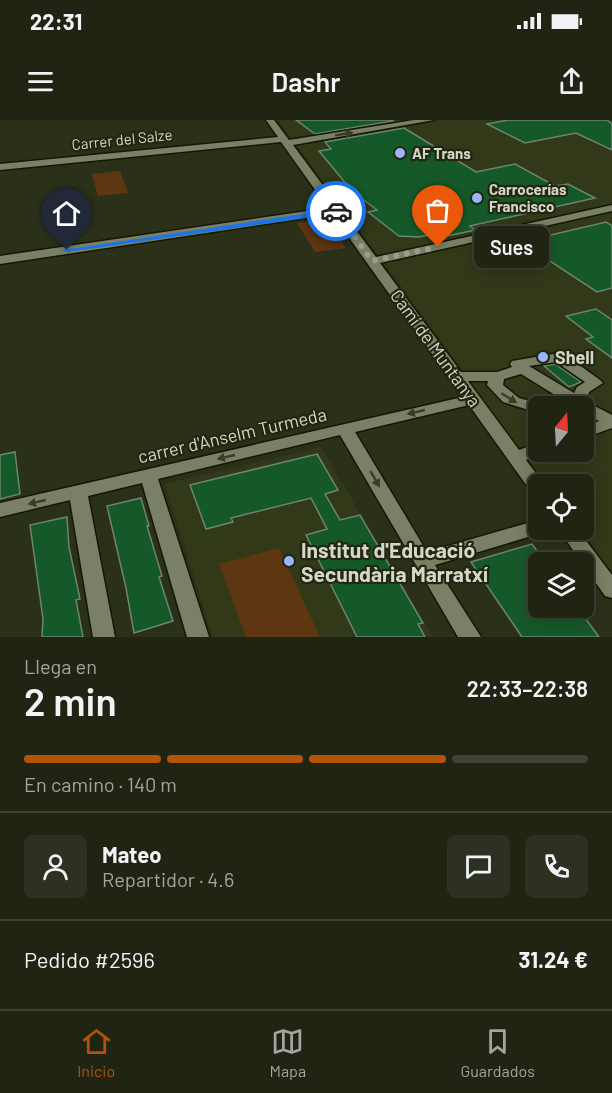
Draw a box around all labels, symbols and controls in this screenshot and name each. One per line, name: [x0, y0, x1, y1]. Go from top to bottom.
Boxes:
text: 22:31: [30, 8, 82, 34]
icon: menu: [24, 65, 57, 98]
text: Dashr: [272, 65, 340, 97]
icon: share: [555, 65, 588, 98]
street label: Carrer del Salze: [71, 125, 173, 153]
one-way arrow: [335, 129, 354, 138]
place label: AF Trans: [412, 144, 471, 162]
marker: AF Trans: [393, 146, 407, 160]
place label: Carrocerías Francisco: [489, 180, 567, 215]
courier: [306, 181, 366, 241]
pin: [412, 185, 463, 247]
pin: [41, 188, 92, 250]
marker: Carrocerías Francisco: [470, 191, 484, 205]
icon: bag: [421, 194, 454, 227]
icon: car: [320, 195, 353, 228]
icon: home: [50, 197, 83, 230]
callout: Sues: [474, 226, 549, 268]
text: Sues: [490, 235, 533, 259]
street label: Camí de Muntanya: [386, 285, 486, 411]
place label: Shell: [555, 346, 594, 368]
marker: Shell: [536, 350, 550, 364]
one-way arrow: [500, 393, 517, 404]
north arrow: [528, 396, 594, 462]
map controls: [528, 396, 594, 618]
street label: carrer d'Anselm Turmeda: [135, 403, 329, 467]
one-way arrow: [406, 408, 425, 417]
one-way arrow: [217, 452, 236, 462]
one-way arrow: [369, 471, 380, 487]
button: locate: [528, 474, 594, 540]
one-way arrow: [27, 497, 46, 507]
place label: Institut d'Educació Secundària Marratxí: [301, 537, 488, 586]
button: layers: [528, 552, 594, 618]
marker: Institut d'Educació Secundària Marratxí: [282, 554, 296, 568]
text: Llega en: [24, 654, 97, 678]
text: 22:33–22:38: [467, 675, 588, 701]
text: 2 min: [24, 677, 117, 724]
text: En camino · 140 m: [24, 772, 177, 796]
button: person: [24, 835, 87, 898]
button: chat: [447, 835, 510, 898]
button: phone: [525, 835, 588, 898]
text: Mateo: [102, 841, 162, 867]
text: Repartidor · 4.6: [102, 867, 234, 891]
text: Pedido #2596: [24, 946, 155, 972]
text: 31.24 €: [518, 946, 588, 972]
tab: Inicio: [77, 1025, 115, 1080]
tab: Mapa: [269, 1025, 306, 1080]
tab: Guardados: [460, 1025, 535, 1080]

